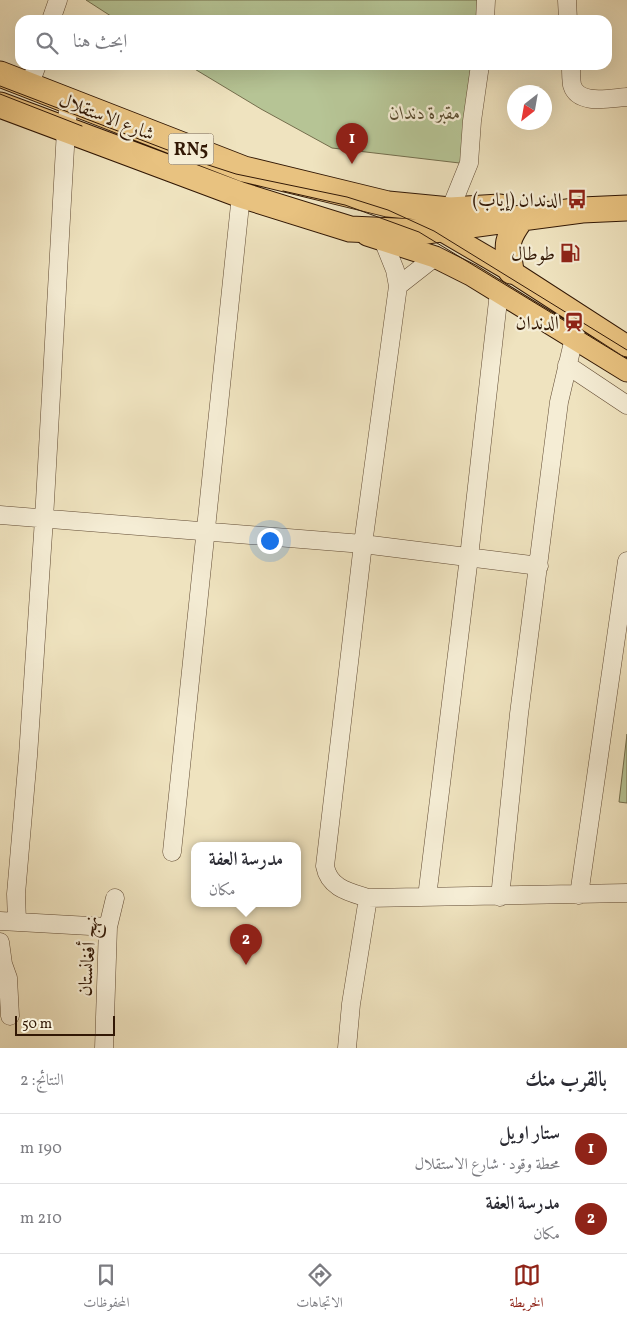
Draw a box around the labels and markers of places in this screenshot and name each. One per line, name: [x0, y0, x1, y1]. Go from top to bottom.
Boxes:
pin: 1: [336, 123, 368, 164]
place label: الدندان (إياب): [472, 188, 562, 214]
bus stop icon: الدندان (إياب): [566, 188, 588, 210]
place label: طوطال: [511, 242, 555, 268]
fuel station icon: طوطال: [559, 242, 581, 264]
place label: الدندان: [516, 311, 559, 337]
station icon: الدندان: [563, 311, 585, 333]
pin: 2: [230, 924, 262, 965]

